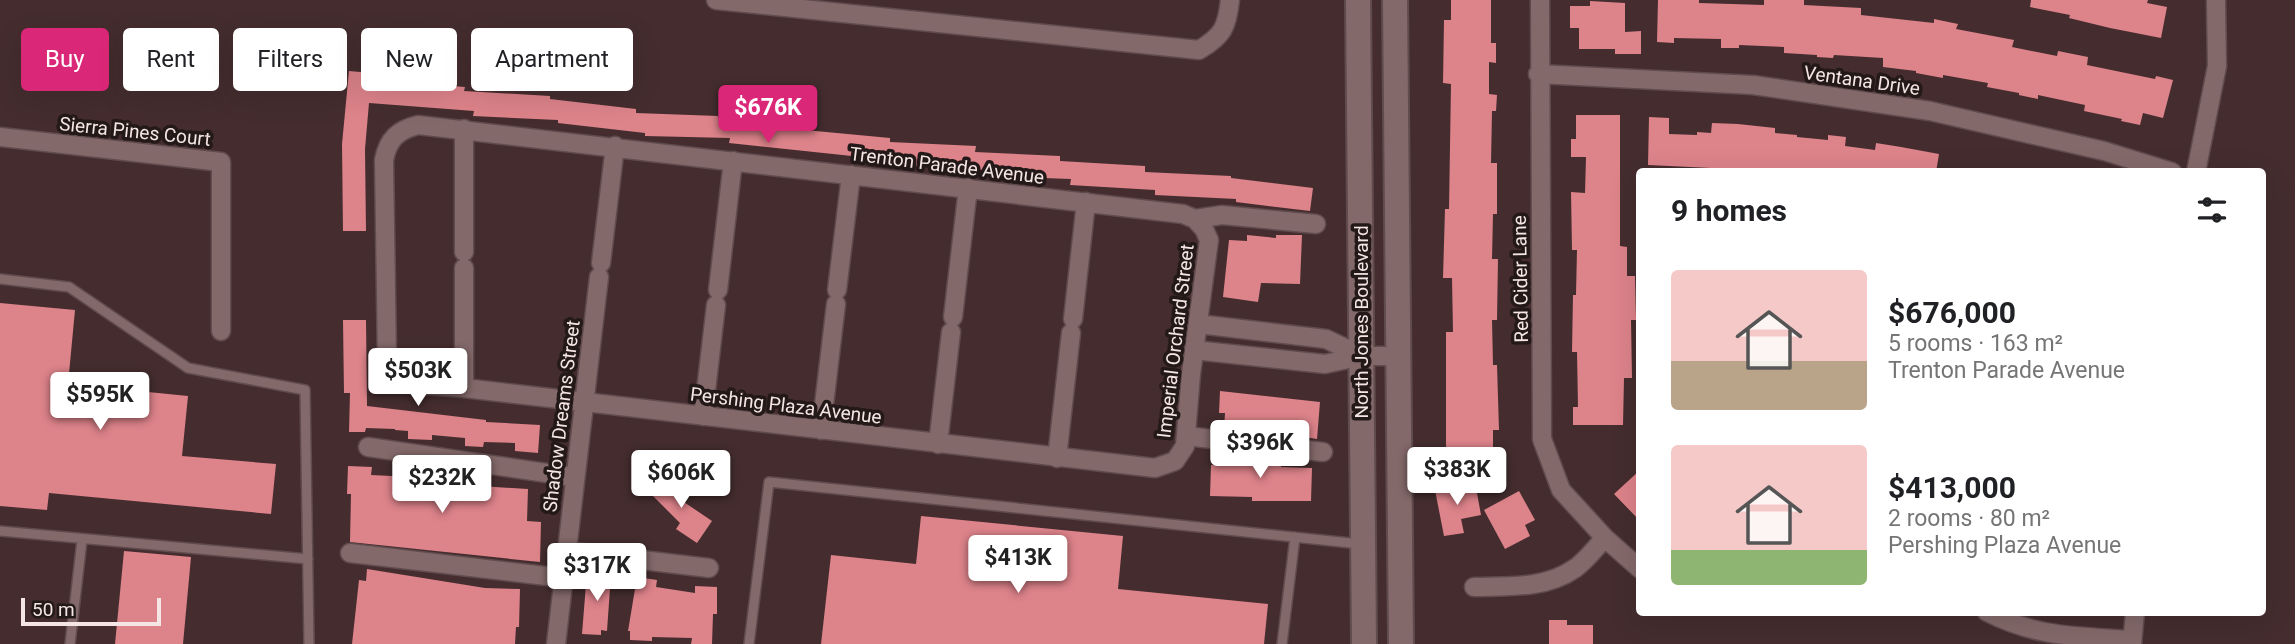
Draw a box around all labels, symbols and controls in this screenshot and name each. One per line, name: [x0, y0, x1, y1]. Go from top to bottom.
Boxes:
chip: Buy: [21, 28, 109, 91]
chip: Rent: [123, 28, 219, 91]
chip: Filters: [233, 28, 347, 91]
chip: New: [361, 28, 457, 91]
chip: Apartment: [471, 28, 633, 91]
street label: Ventana Drive: [1802, 61, 1921, 100]
pin: $676K: [719, 86, 817, 145]
text: $676K: [734, 94, 802, 121]
street label: Sierra Pines Court: [58, 112, 212, 151]
street label: Trenton Parade Avenue: [848, 142, 1046, 189]
icon: filters: [2193, 191, 2231, 229]
text: 9 homes: [1671, 193, 1787, 228]
street label: Red Cider Lane: [1508, 215, 1533, 343]
street label: North Jones Boulevard: [1350, 225, 1373, 419]
street label: Imperial Orchard Street: [1152, 243, 1199, 439]
text: $676,000: [1888, 295, 2016, 330]
icon: home: [1727, 298, 1811, 382]
street label: Shadow Dreams Street: [538, 319, 585, 513]
text: 5 rooms · 163 m²: [1888, 330, 2063, 357]
pin: $503K: [369, 348, 467, 408]
text: $503K: [384, 357, 452, 384]
text: Trenton Parade Avenue: [1888, 357, 2125, 384]
pin: $595K: [51, 372, 149, 432]
text: $595K: [66, 381, 134, 408]
street label: Pershing Plaza Avenue: [689, 382, 883, 429]
pin: $396K: [1211, 420, 1309, 480]
text: $396K: [1226, 429, 1294, 456]
pin: $383K: [1408, 448, 1506, 507]
pin: $606K: [632, 450, 730, 510]
pin: $232K: [393, 456, 491, 515]
text: $383K: [1423, 456, 1491, 483]
text: $606K: [647, 459, 715, 486]
text: $232K: [408, 464, 476, 491]
text: $413,000: [1888, 470, 2016, 505]
icon: home: [1727, 473, 1811, 557]
text: 2 rooms · 80 m²: [1888, 505, 2050, 532]
text: Pershing Plaza Avenue: [1888, 532, 2121, 559]
pin: $413K: [969, 536, 1067, 595]
pin: $317K: [548, 544, 646, 603]
text: $413K: [984, 544, 1052, 571]
text: $317K: [563, 552, 631, 579]
scale bar: [21, 595, 161, 627]
text: 50 m: [32, 598, 75, 621]

